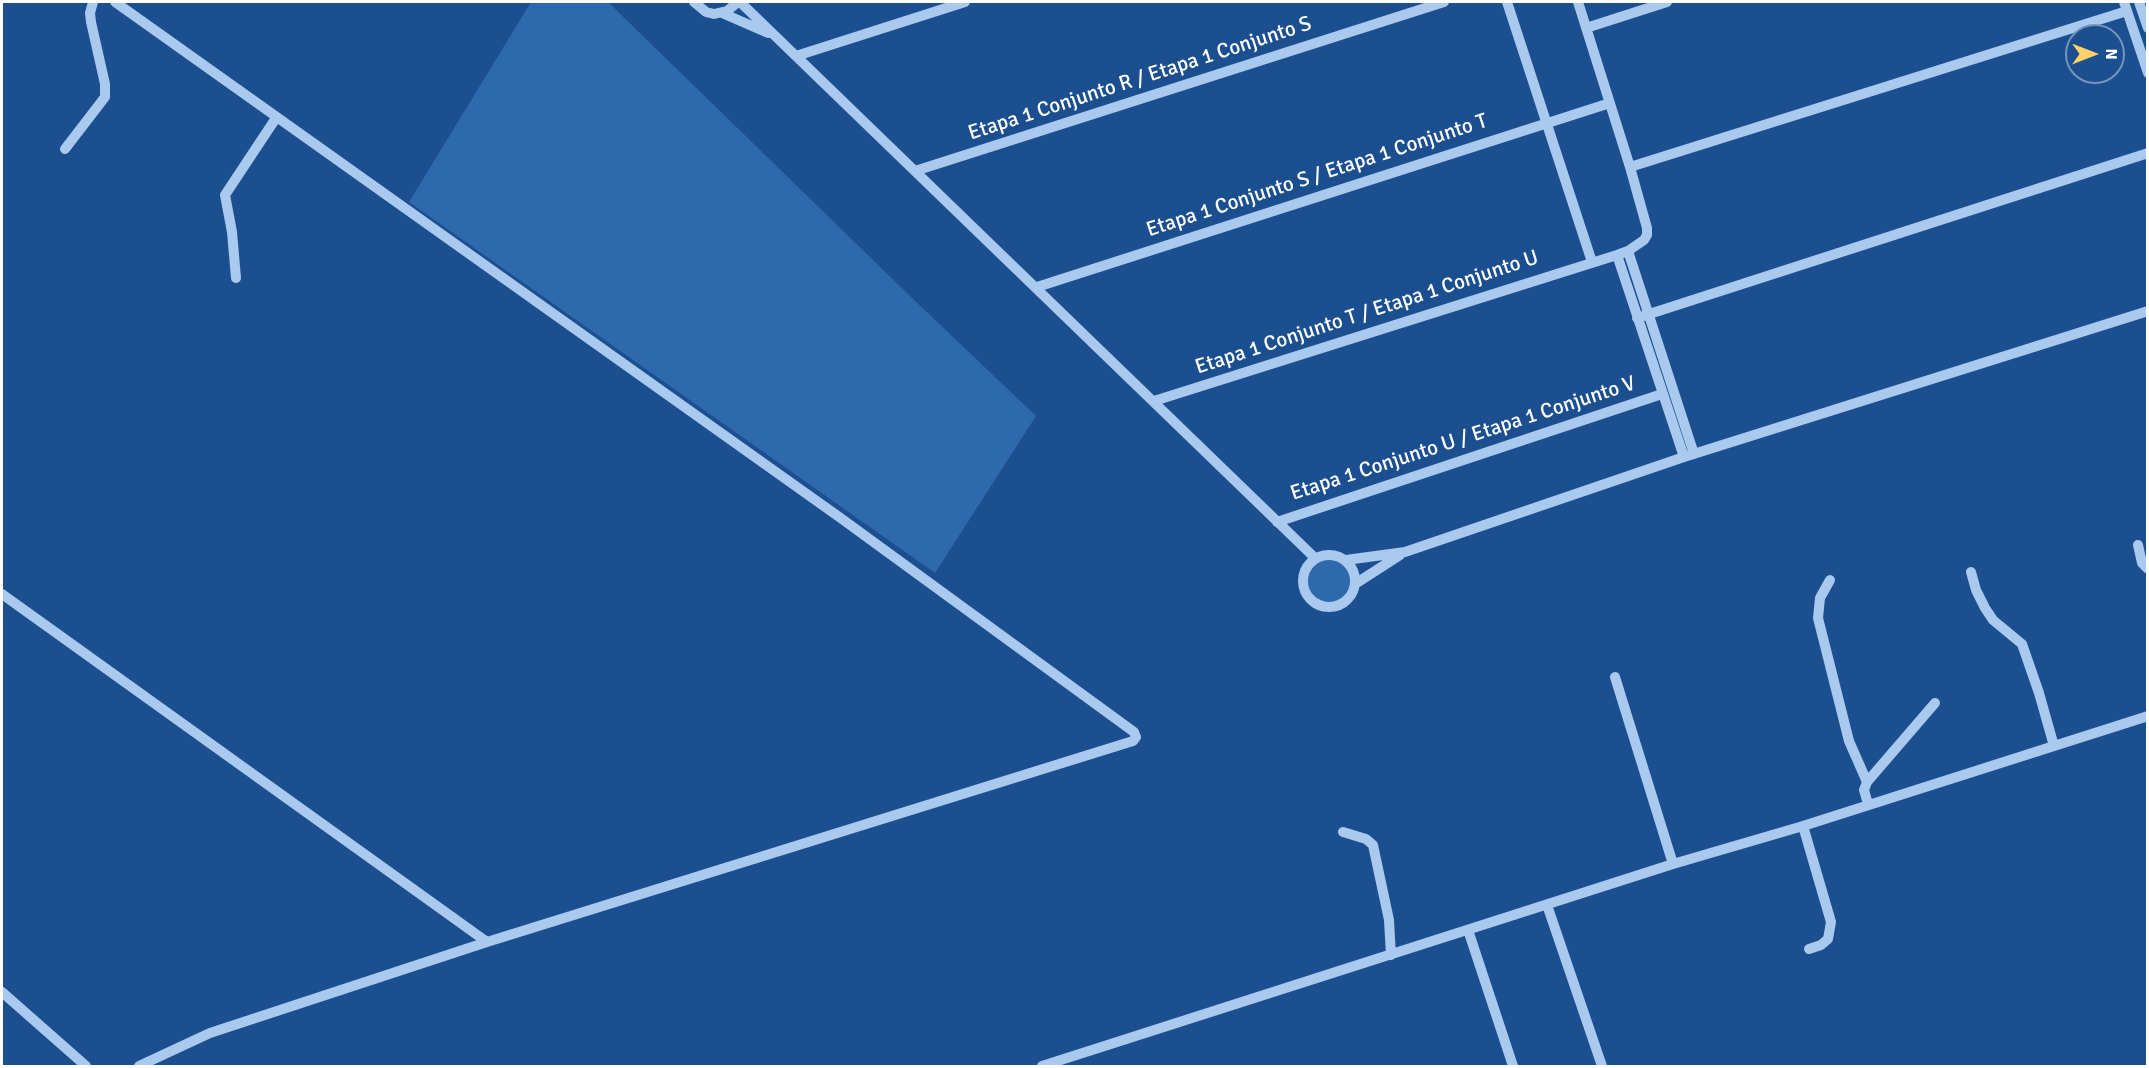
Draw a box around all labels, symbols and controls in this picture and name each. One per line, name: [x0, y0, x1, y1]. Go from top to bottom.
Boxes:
street label: Etapa 1 Conjunto R / Etapa 1 Conjunto S: [965, 12, 1315, 146]
north arrow: [2065, 24, 2125, 84]
text: N: [2101, 48, 2121, 60]
street label: Etapa 1 Conjunto S / Etapa 1 Conjunto T: [1143, 109, 1491, 243]
street label: Etapa 1 Conjunto T / Etapa 1 Conjunto U: [1192, 245, 1542, 381]
street label: Etapa 1 Conjunto U / Etapa 1 Conjunto V: [1287, 371, 1639, 507]

